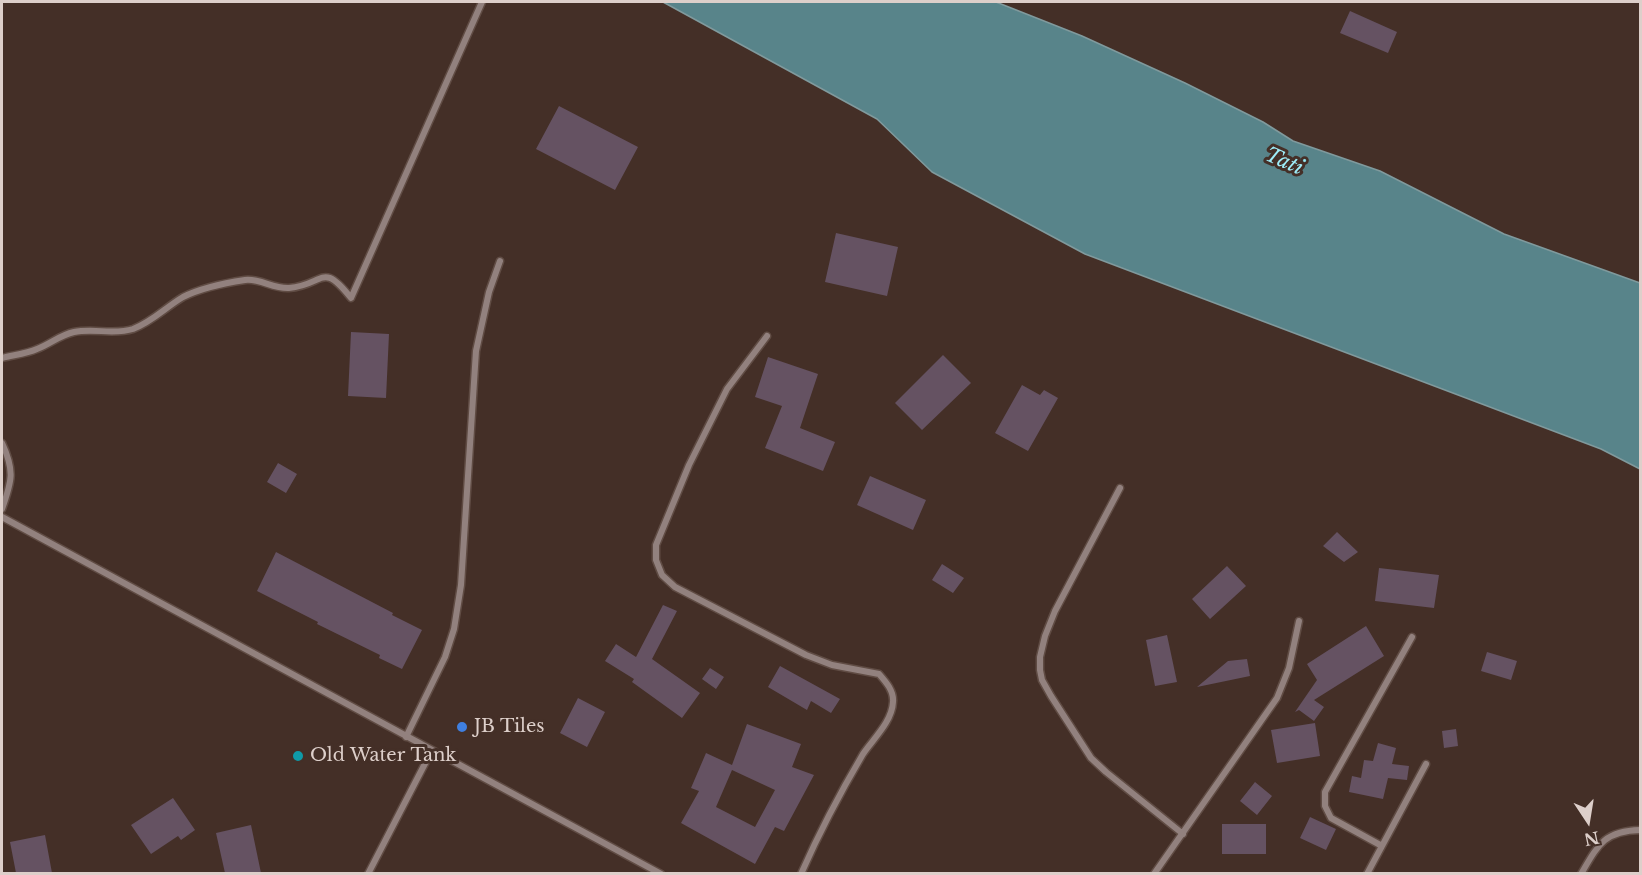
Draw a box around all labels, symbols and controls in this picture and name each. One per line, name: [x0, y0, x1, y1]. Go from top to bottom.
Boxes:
water label: Tati: [1261, 143, 1307, 181]
place label: JB Tiles: [474, 716, 544, 738]
marker: JB Tiles: [455, 720, 469, 734]
place label: Old Water Tank: [310, 745, 456, 767]
marker: Old Water Tank: [291, 749, 305, 763]
north arrow: [1558, 791, 1618, 851]
text: N: [1582, 827, 1601, 850]

